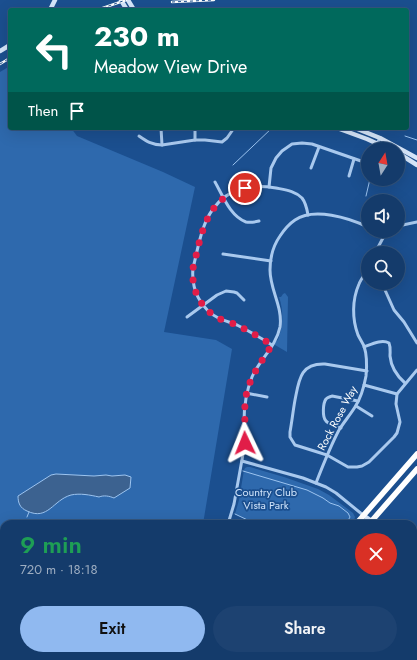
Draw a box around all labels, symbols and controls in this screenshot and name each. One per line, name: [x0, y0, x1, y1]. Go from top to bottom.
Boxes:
text: 230 m: [94, 16, 180, 57]
icon: left: [28, 24, 80, 76]
text: Meadow View Drive: [94, 54, 247, 80]
text: Then: [28, 100, 58, 122]
icon: arrive: [66, 100, 88, 122]
north arrow: [361, 142, 405, 186]
map controls: [361, 142, 405, 290]
pin: [228, 171, 262, 205]
icon: arrive: [234, 177, 256, 199]
button: sound: [361, 194, 405, 238]
button: search: [361, 246, 405, 290]
street label: Rock Rose Way: [313, 383, 361, 453]
position arrow: [224, 422, 266, 464]
park label: Country Club Vista Park: [235, 484, 297, 513]
text: 9 min: [20, 527, 82, 562]
button: close: [355, 533, 397, 575]
text: 720 m · 18:18: [20, 560, 98, 579]
button: Exit: [20, 606, 205, 652]
button: Share: [213, 606, 397, 652]

